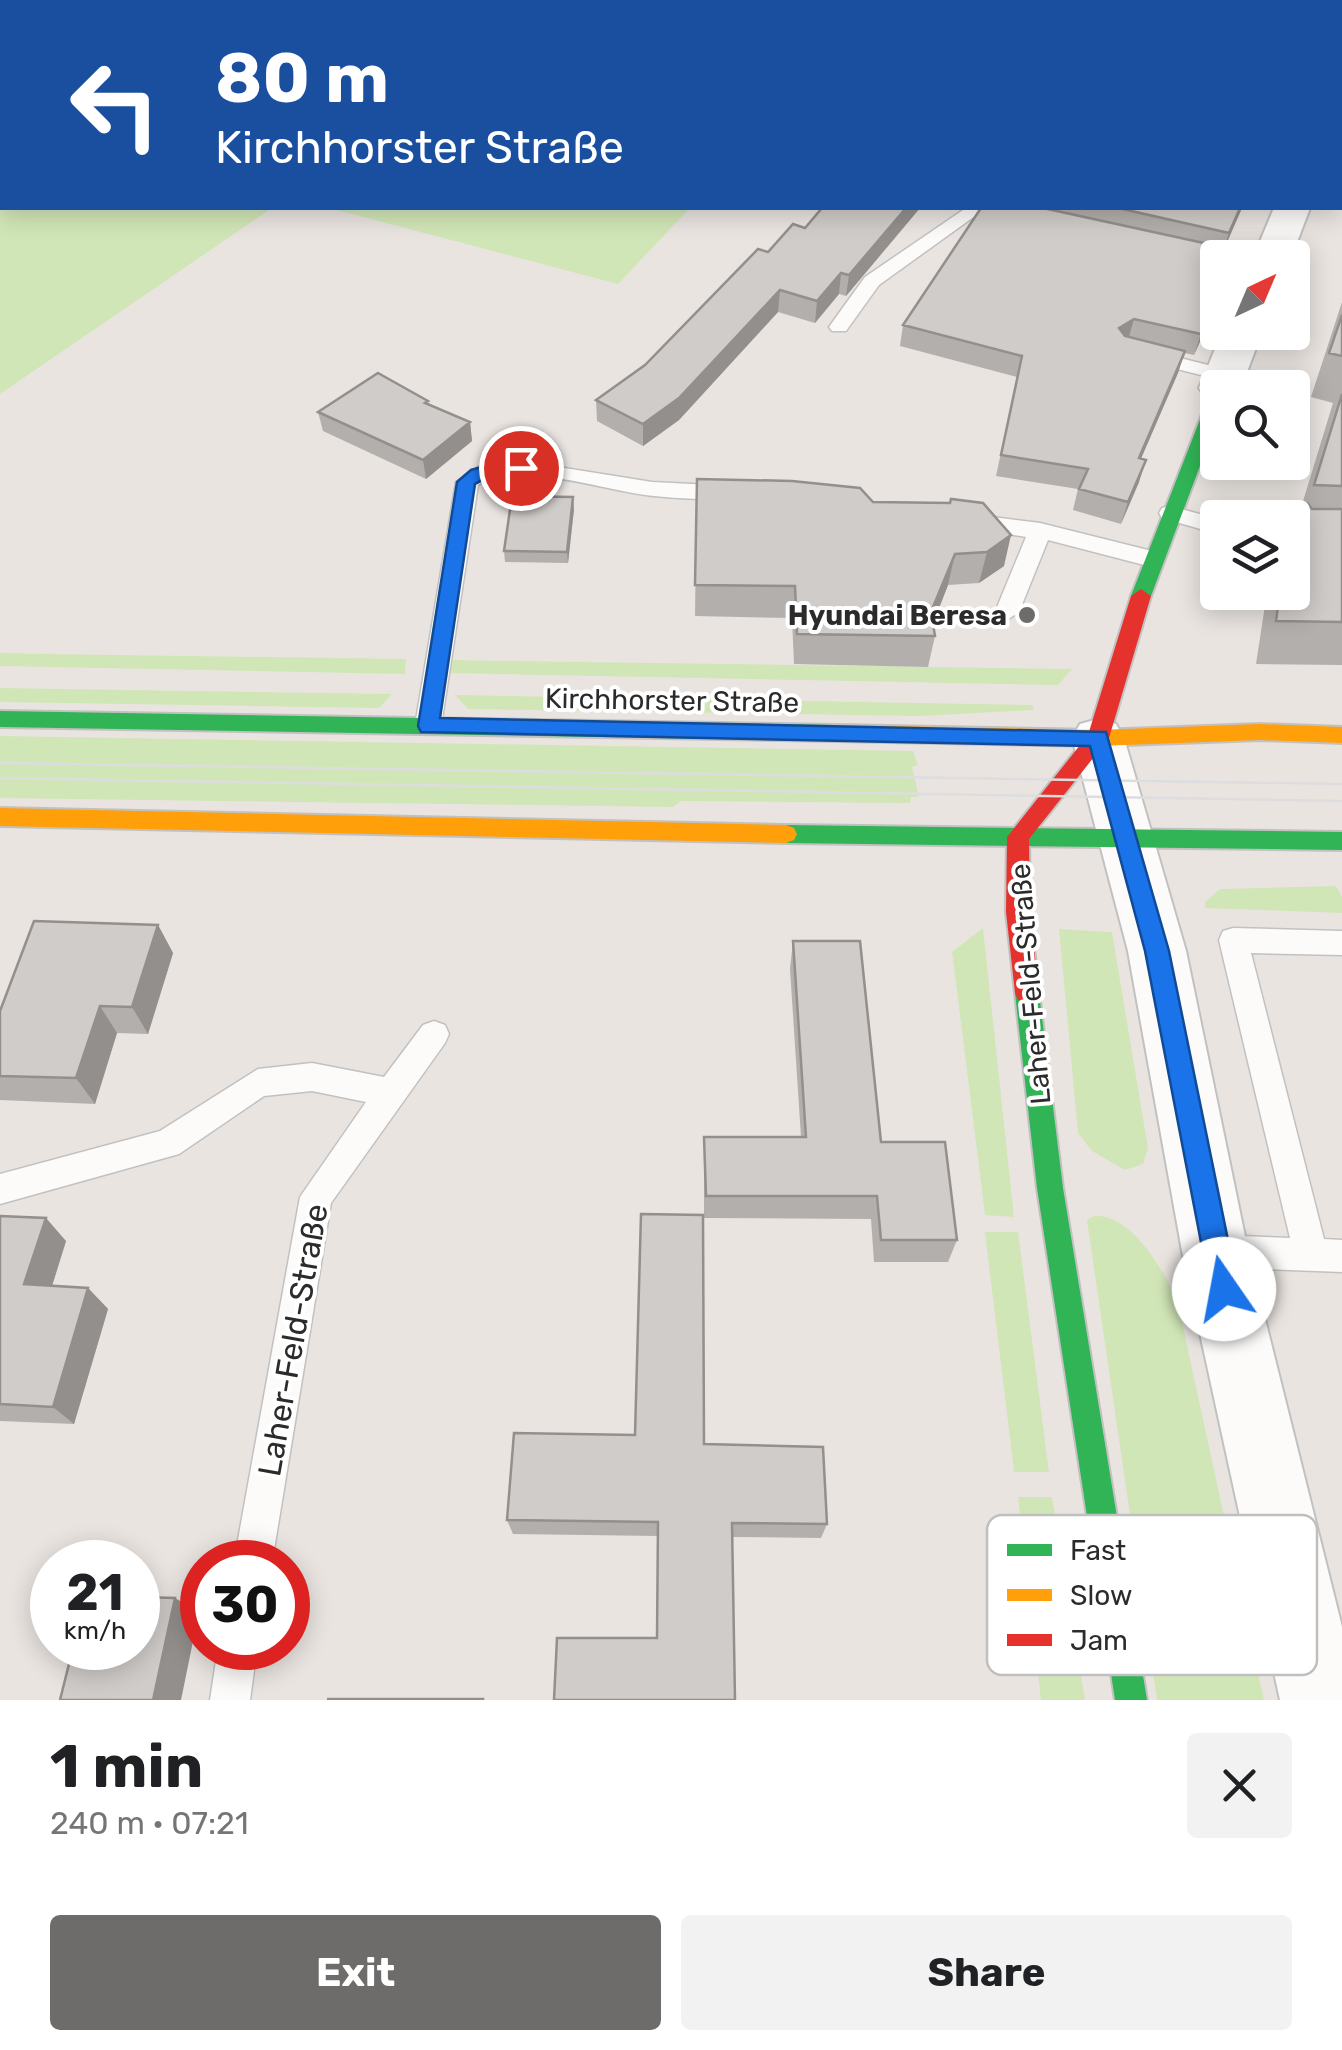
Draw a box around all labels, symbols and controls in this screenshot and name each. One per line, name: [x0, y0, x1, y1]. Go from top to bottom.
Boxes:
text: 80 m: [215, 37, 389, 120]
icon: left: [50, 40, 180, 170]
text: Kirchhorster Straße: [215, 121, 624, 174]
north arrow: [1200, 240, 1310, 350]
map controls: [1200, 240, 1310, 610]
button: search: [1200, 370, 1310, 480]
pin: [479, 426, 564, 511]
icon: arrive: [494, 441, 549, 496]
button: layers: [1200, 500, 1310, 610]
place label: Hyundai Beresa: [788, 599, 1007, 632]
marker: Hyundai Beresa: [1016, 604, 1038, 626]
street label: Kirchhorster Straße: [545, 682, 799, 719]
street label: Laher-Feld-Straße: [1004, 862, 1057, 1106]
street label: Laher-Feld-Straße: [250, 1201, 336, 1479]
position arrow: [1172, 1237, 1276, 1341]
legend: [987, 1515, 1317, 1675]
text: Fast: [1070, 1534, 1126, 1567]
speed limit sign: 30: [180, 1540, 310, 1670]
text: 21: [66, 1563, 124, 1623]
text: Slow: [1070, 1579, 1132, 1612]
text: km/h: [64, 1616, 126, 1645]
text: Jam: [1070, 1624, 1128, 1657]
text: 1 min: [50, 1731, 203, 1802]
button: close: [1187, 1733, 1292, 1838]
text: 240 m · 07:21: [50, 1804, 249, 1842]
button: Exit: [50, 1915, 661, 2030]
button: Share: [681, 1915, 1292, 2030]

